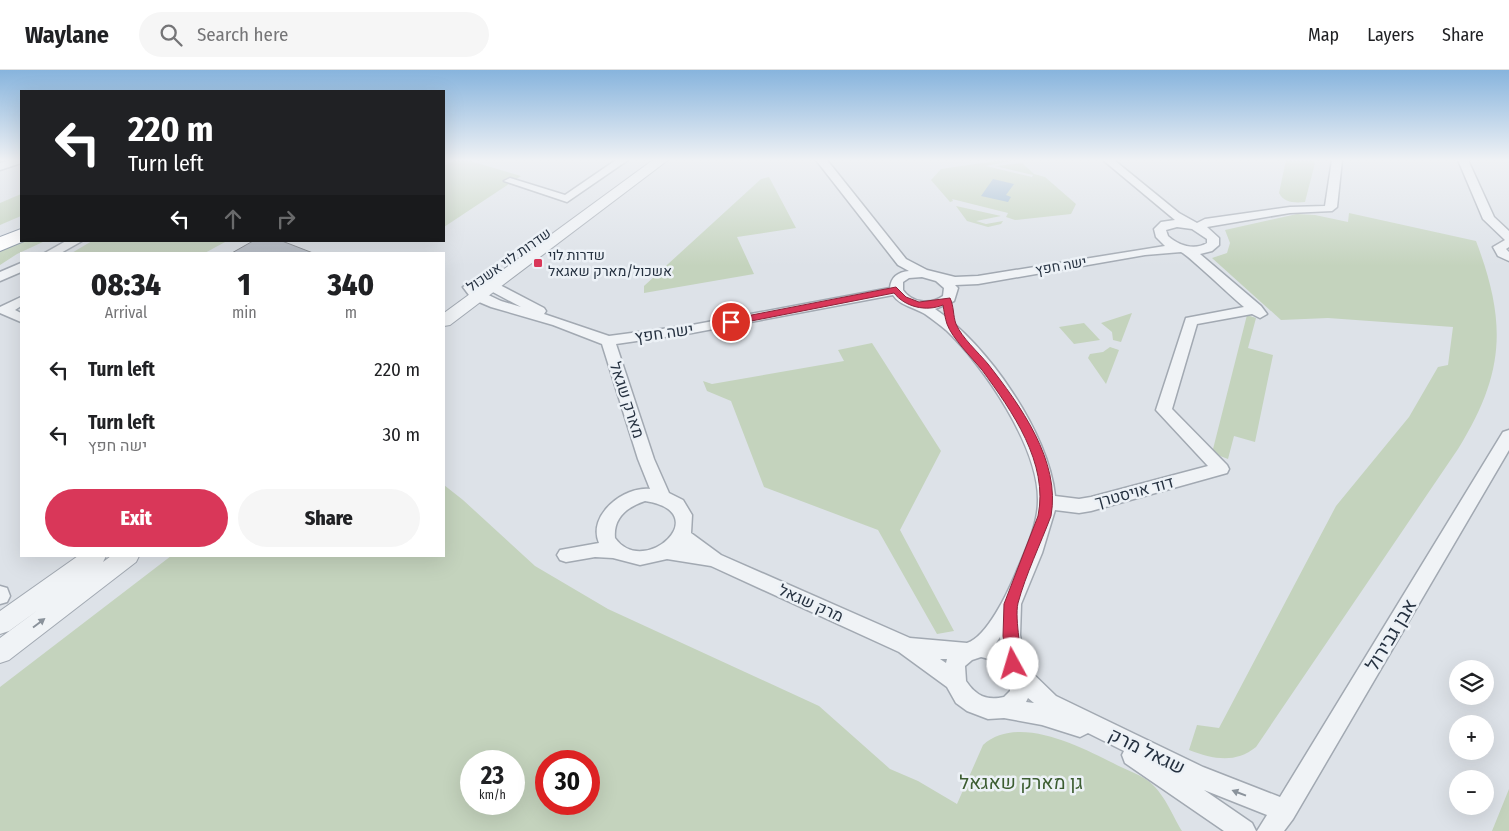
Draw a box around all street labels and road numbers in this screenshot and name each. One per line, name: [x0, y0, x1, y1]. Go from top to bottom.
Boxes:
street label: שדרות לוי אשכול: [463, 225, 555, 295]
street label: ישה חפץ: [1034, 253, 1088, 279]
street label: ישה חפץ: [633, 319, 695, 347]
street label: מארק שגאל: [606, 359, 648, 441]
street label: דוד אויסטרך: [1093, 472, 1175, 512]
street label: מרק שגאל: [776, 580, 846, 626]
street label: אבן גבירול: [1361, 595, 1421, 675]
street label: שגאל מרק: [1105, 723, 1189, 779]

